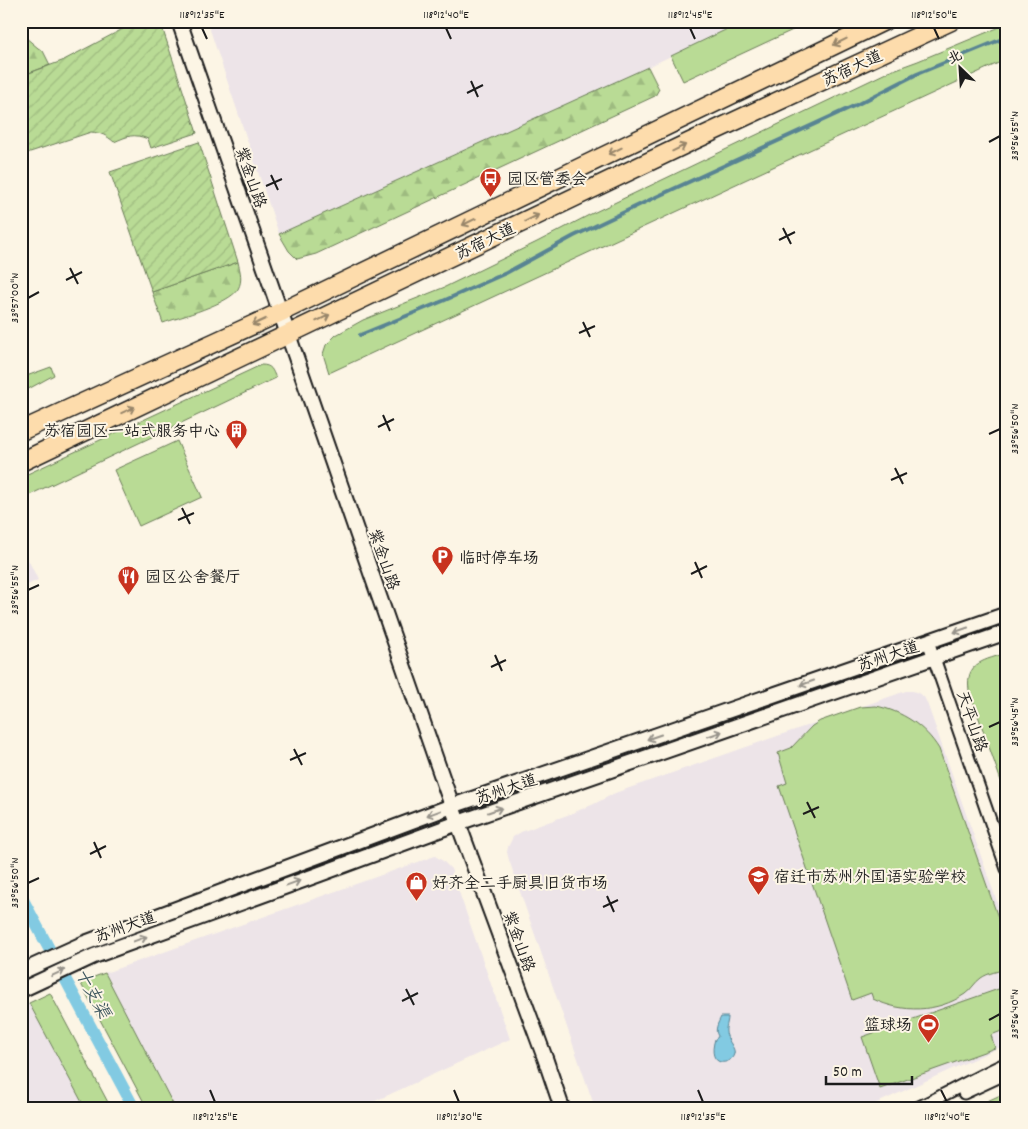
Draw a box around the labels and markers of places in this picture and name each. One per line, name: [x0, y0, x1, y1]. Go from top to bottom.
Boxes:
bus stop icon: 园区管委会: [479, 166, 503, 197]
place label: 园区管委会: [507, 169, 587, 192]
building icon: 苏宿园区一站式服务中心: [224, 418, 248, 449]
place label: 苏宿园区一站式服务中心: [44, 421, 220, 444]
parking icon: 临时停车场: [431, 545, 455, 576]
place label: 临时停车场: [459, 548, 539, 571]
restaurant icon: 园区公舍餐厅: [117, 564, 141, 595]
place label: 园区公舍餐厅: [145, 567, 241, 590]
school or university icon: 宿迁市苏州外国语实验学校: [746, 864, 770, 895]
place label: 宿迁市苏州外国语实验学校: [774, 867, 966, 890]
shop icon: 好齐全二手厨具旧货市场: [404, 870, 428, 901]
place label: 好齐全二手厨具旧货市场: [432, 873, 608, 896]
sports icon: 篮球场: [916, 1012, 940, 1043]
place label: 篮球场: [864, 1015, 912, 1038]

